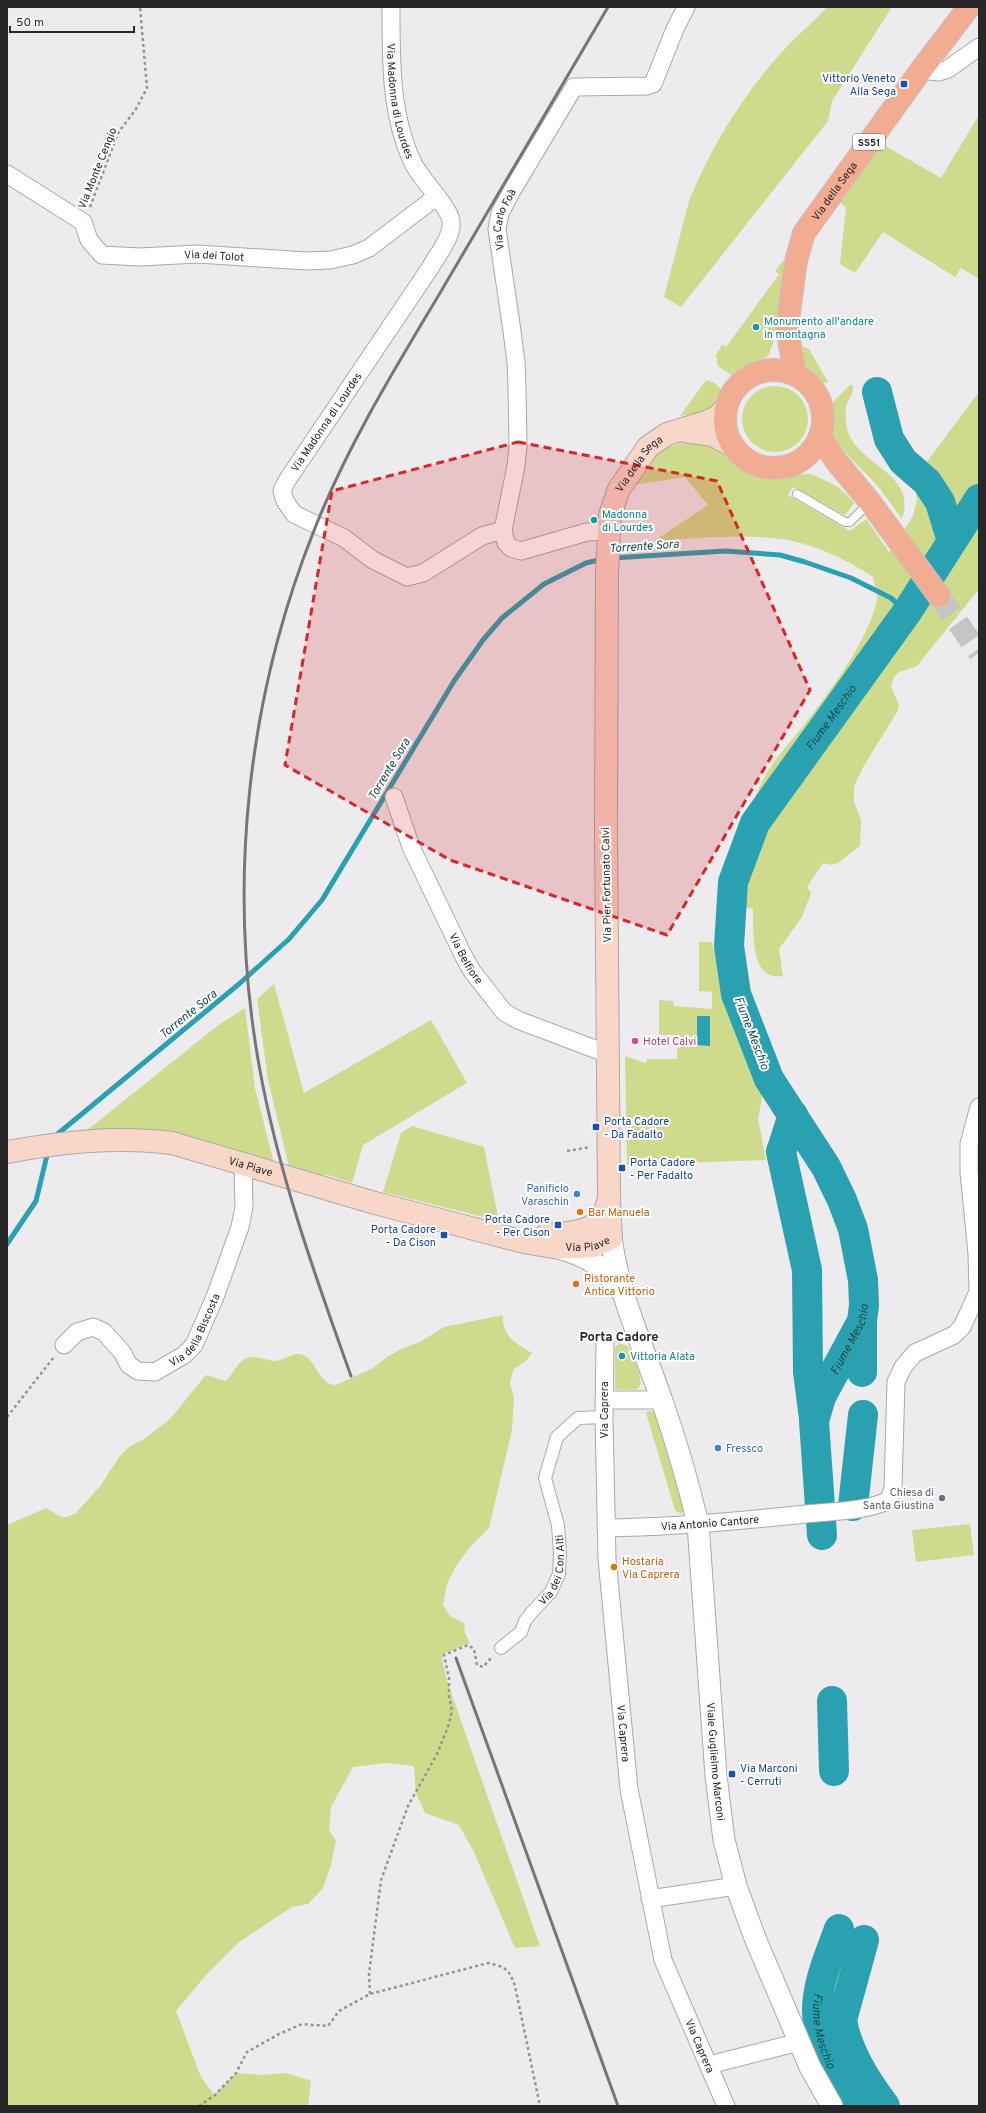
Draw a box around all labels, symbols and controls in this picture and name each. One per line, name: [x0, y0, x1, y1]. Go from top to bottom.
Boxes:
scale bar: [10, 8, 134, 34]
text: 50 m: [16, 15, 44, 31]
street label: Via Madonna di Lourdes: [383, 43, 416, 161]
place label: Vittorio Veneto Alla Sega: [822, 72, 896, 99]
marker: Vittorio Veneto Alla Sega: [899, 79, 909, 89]
street label: Via Monte Cengio: [75, 126, 121, 211]
road number: SS51: [853, 134, 885, 150]
street label: Via della Sega: [809, 159, 861, 224]
street label: Via Carlo Foà: [491, 187, 520, 251]
street label: Via dei Tolot: [184, 248, 244, 265]
place label: Monumento all'andare in montagna: [764, 315, 874, 342]
marker: Monumento all'andare in montagna: [751, 322, 761, 332]
street label: Via Madonna di Lourdes: [288, 370, 365, 475]
street label: Via della Sega: [613, 433, 666, 495]
place label: Madonna di Lourdes: [602, 508, 653, 535]
marker: Madonna di Lourdes: [589, 515, 599, 525]
water label: Torrente Sora: [609, 537, 680, 557]
water label: Fiume Meschio: [803, 682, 861, 754]
water label: Torrente Sora: [365, 735, 415, 804]
street label: Via Pier Fortunato Calvi: [599, 827, 615, 943]
street label: Via Belfiore: [445, 931, 486, 987]
water label: Torrente Sora: [156, 986, 221, 1043]
water label: Fiume Meschio: [730, 995, 773, 1073]
place label: Hotel Calvi: [643, 1035, 696, 1049]
marker: Hotel Calvi: [630, 1036, 640, 1046]
place label: Porta Cadore - Da Fadalto: [604, 1115, 669, 1142]
marker: Porta Cadore - Da Fadalto: [591, 1122, 601, 1132]
street label: Via Piave: [227, 1154, 274, 1180]
place label: Porta Cadore - Per Fadalto: [630, 1156, 695, 1183]
marker: Porta Cadore - Per Fadalto: [617, 1163, 627, 1173]
place label: Panificio Varaschin: [521, 1182, 569, 1209]
marker: Panificio Varaschin: [572, 1189, 582, 1199]
place label: Bar Manuela: [588, 1206, 650, 1220]
marker: Bar Manuela: [575, 1207, 585, 1217]
place label: Porta Cadore - Per Cison: [485, 1213, 550, 1240]
marker: Porta Cadore - Per Cison: [553, 1220, 563, 1230]
place label: Porta Cadore - Da Cison: [371, 1223, 436, 1250]
marker: Porta Cadore - Da Cison: [439, 1230, 449, 1240]
street label: Via Piave: [565, 1233, 613, 1255]
place label: Ristorante Antica Vittorio: [584, 1272, 655, 1299]
marker: Ristorante Antica Vittorio: [571, 1279, 581, 1289]
street label: Via della Biscosta: [167, 1292, 224, 1370]
water label: Fiume Meschio: [827, 1303, 873, 1378]
district label: Porta Cadore: [579, 1330, 659, 1346]
place label: Vittoria Alata: [630, 1350, 695, 1364]
marker: Vittoria Alata: [617, 1351, 627, 1361]
street label: Via Caprera: [598, 1381, 612, 1439]
place label: Fressco: [726, 1442, 763, 1456]
marker: Fressco: [713, 1443, 723, 1453]
place label: Chiesa di Santa Giustina: [863, 1486, 934, 1513]
marker: Chiesa di Santa Giustina: [937, 1493, 947, 1503]
street label: Via Antonio Cantore: [660, 1513, 760, 1534]
street label: Via dei Con Alti: [536, 1534, 568, 1609]
place label: Hostaria Via Caprera: [622, 1555, 680, 1582]
marker: Hostaria Via Caprera: [609, 1562, 619, 1572]
street label: Viale Guglielmo Marconi: [703, 1702, 728, 1822]
street label: Via Caprera: [613, 1704, 632, 1763]
place label: Via Marconi - Cerruti: [740, 1762, 797, 1789]
marker: Via Marconi - Cerruti: [727, 1769, 737, 1779]
water label: Fiume Meschio: [808, 1992, 839, 2072]
street label: Via Caprera: [681, 2017, 717, 2076]

